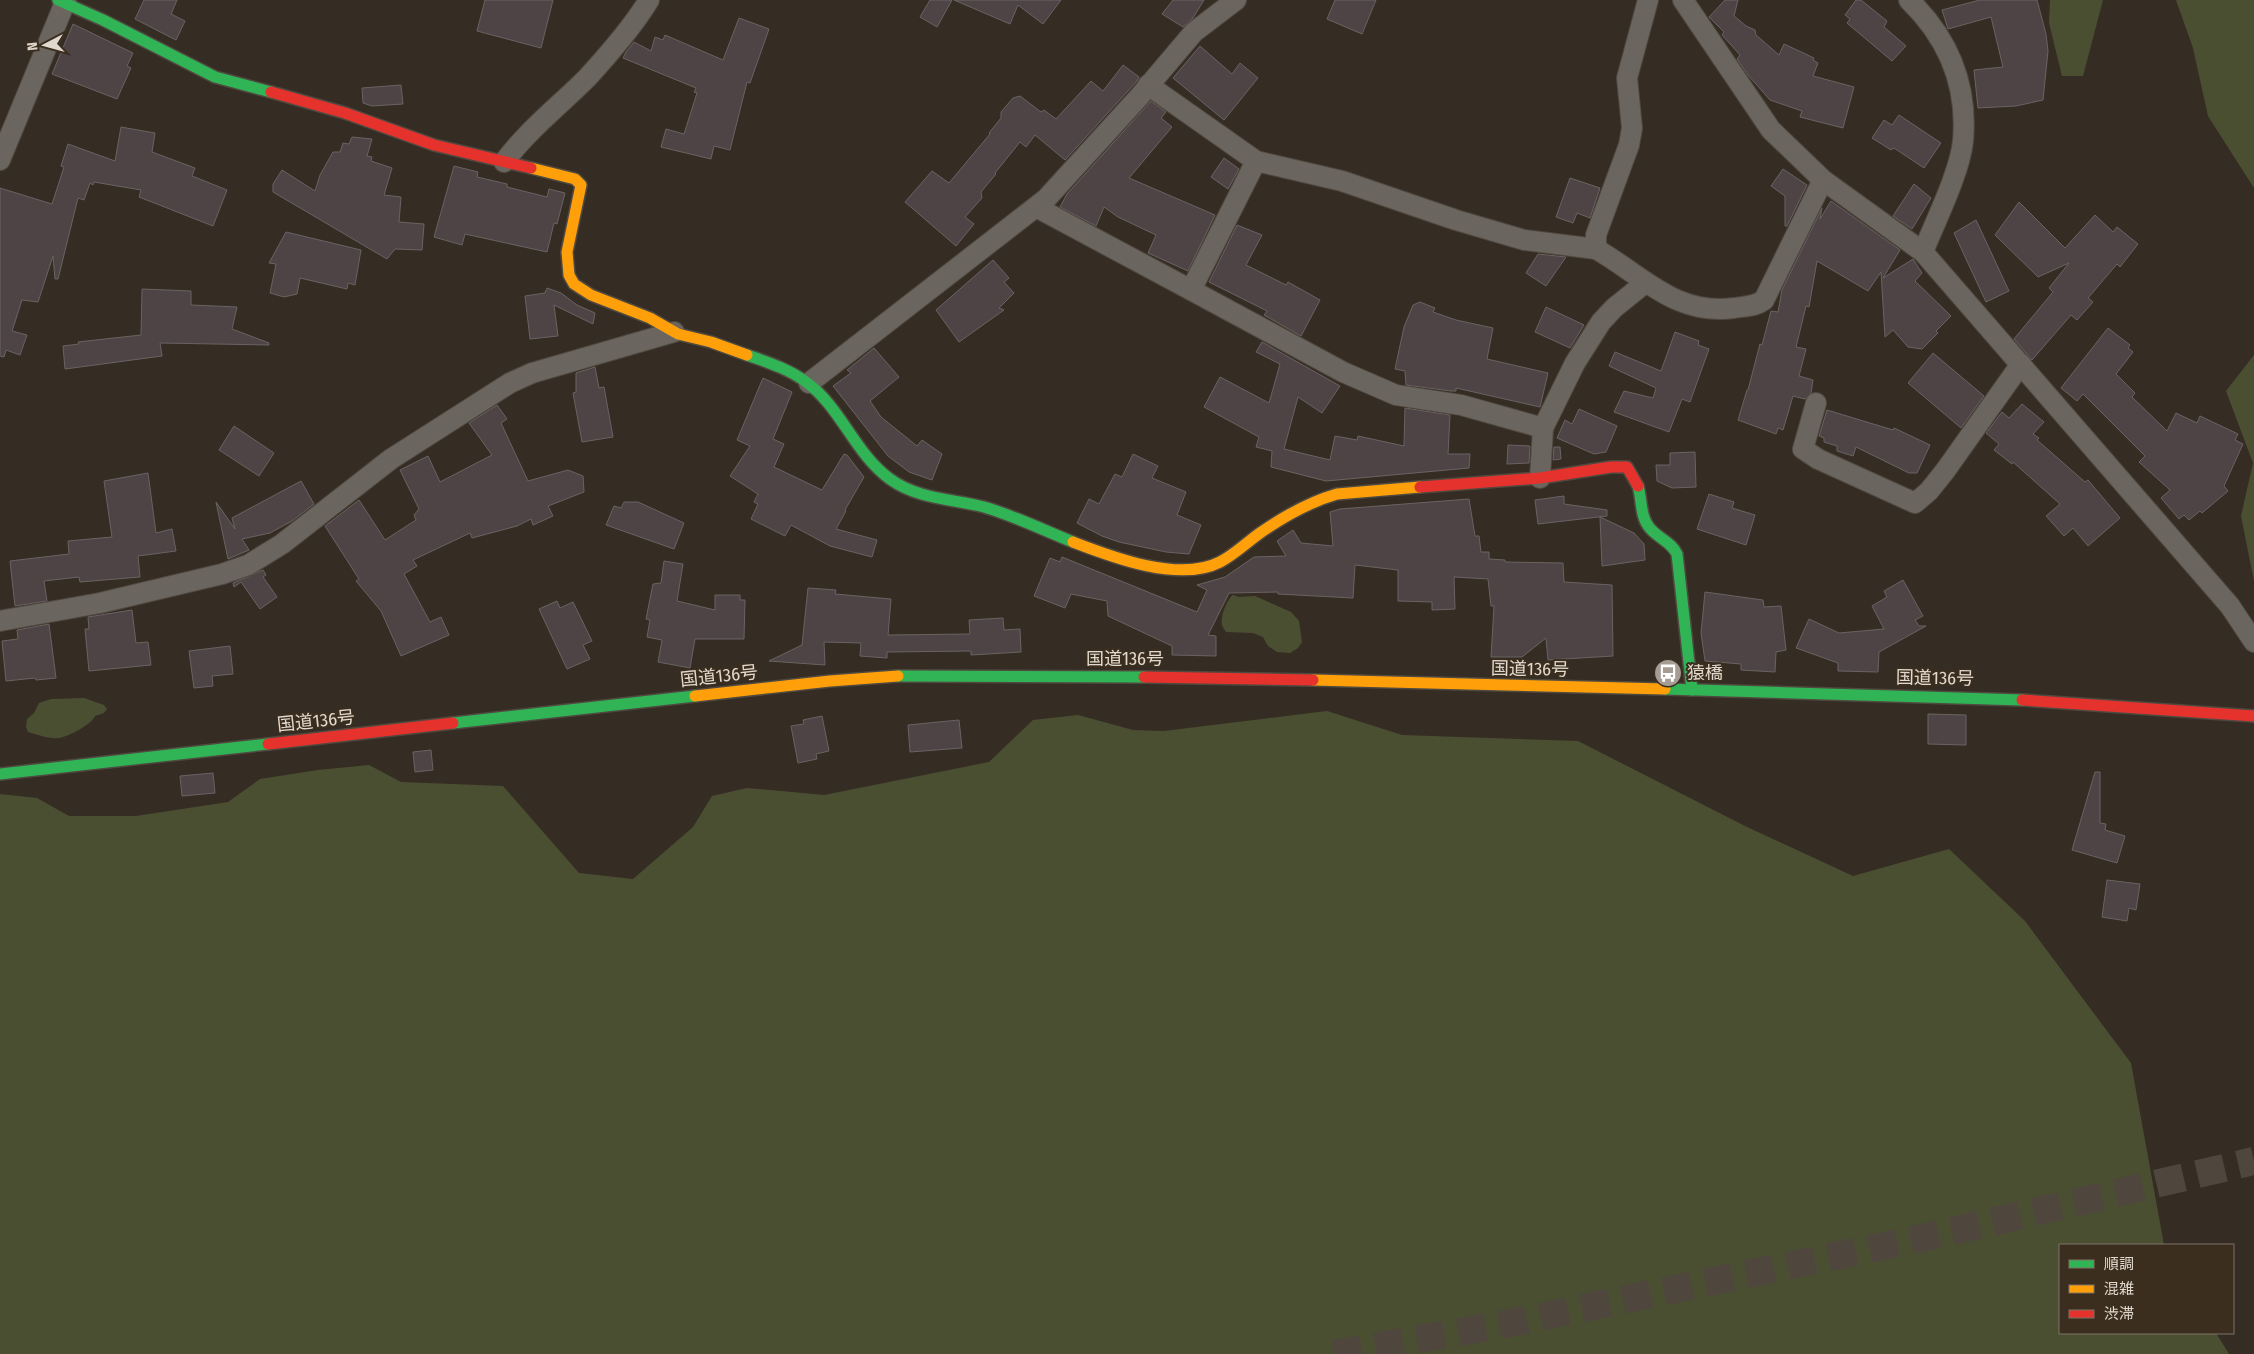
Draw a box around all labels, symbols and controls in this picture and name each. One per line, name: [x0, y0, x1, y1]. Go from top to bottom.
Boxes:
north arrow: [20, 20, 70, 70]
text: N: [24, 41, 41, 51]
street label: 国道136号: [1086, 648, 1164, 670]
street label: 国道136号: [1491, 657, 1569, 681]
bus stop icon: 猿橋: [1653, 658, 1683, 688]
street label: 国道136号: [679, 661, 759, 691]
place label: 猿橋: [1687, 662, 1723, 684]
street label: 国道136号: [1896, 666, 1974, 690]
street label: 国道136号: [276, 706, 356, 736]
legend: [2059, 1244, 2234, 1334]
text: 順調: [2104, 1255, 2134, 1273]
text: 混雑: [2104, 1280, 2134, 1298]
text: 渋滞: [2104, 1305, 2134, 1323]

